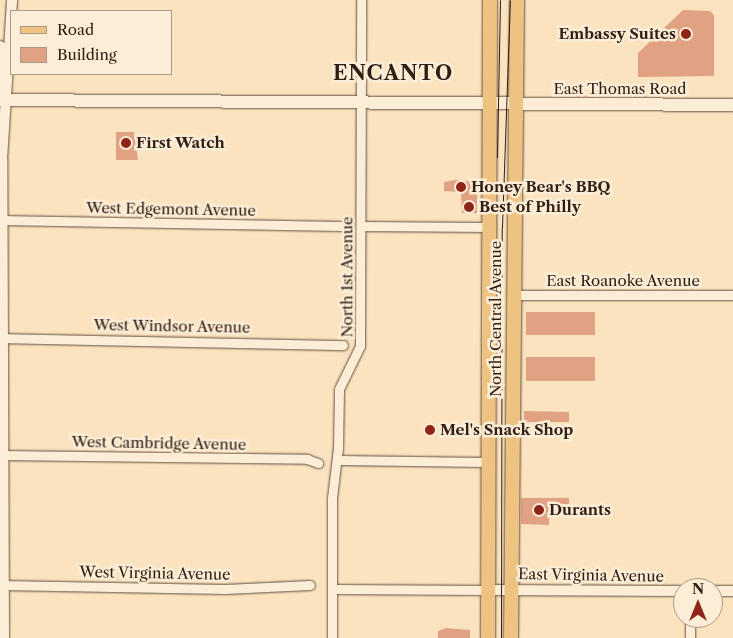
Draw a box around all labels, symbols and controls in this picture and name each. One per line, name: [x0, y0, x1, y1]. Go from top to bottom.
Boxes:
legend: [10, 10, 172, 75]
text: Road: [57, 20, 94, 39]
place label: Embassy Suites: [558, 25, 676, 43]
marker: Embassy Suites: [680, 28, 692, 40]
text: Building: [57, 45, 117, 64]
district label: ENCANTO: [332, 61, 454, 85]
street label: East Thomas Road: [553, 80, 687, 98]
place label: First Watch: [136, 134, 225, 152]
marker: First Watch: [120, 137, 132, 149]
place label: Honey Bear's BBQ: [471, 178, 611, 196]
marker: Honey Bear's BBQ: [455, 181, 467, 193]
place label: Best of Philly: [479, 198, 581, 216]
street label: West Edgemont Avenue: [86, 199, 256, 219]
marker: Best of Philly: [463, 201, 475, 213]
street label: North 1st Avenue: [338, 216, 356, 338]
street label: North Central Avenue: [487, 241, 505, 397]
street label: East Roanoke Avenue: [546, 272, 700, 290]
street label: West Windsor Avenue: [93, 316, 251, 336]
place label: Mel's Snack Shop: [440, 421, 574, 439]
marker: Mel's Snack Shop: [424, 424, 436, 436]
street label: West Cambridge Avenue: [71, 432, 247, 454]
place label: Durants: [549, 501, 611, 519]
marker: Durants: [533, 504, 545, 516]
street label: West Virginia Avenue: [79, 563, 231, 583]
street label: East Virginia Avenue: [517, 565, 665, 585]
north arrow: [673, 578, 723, 628]
text: N: [692, 580, 704, 598]

